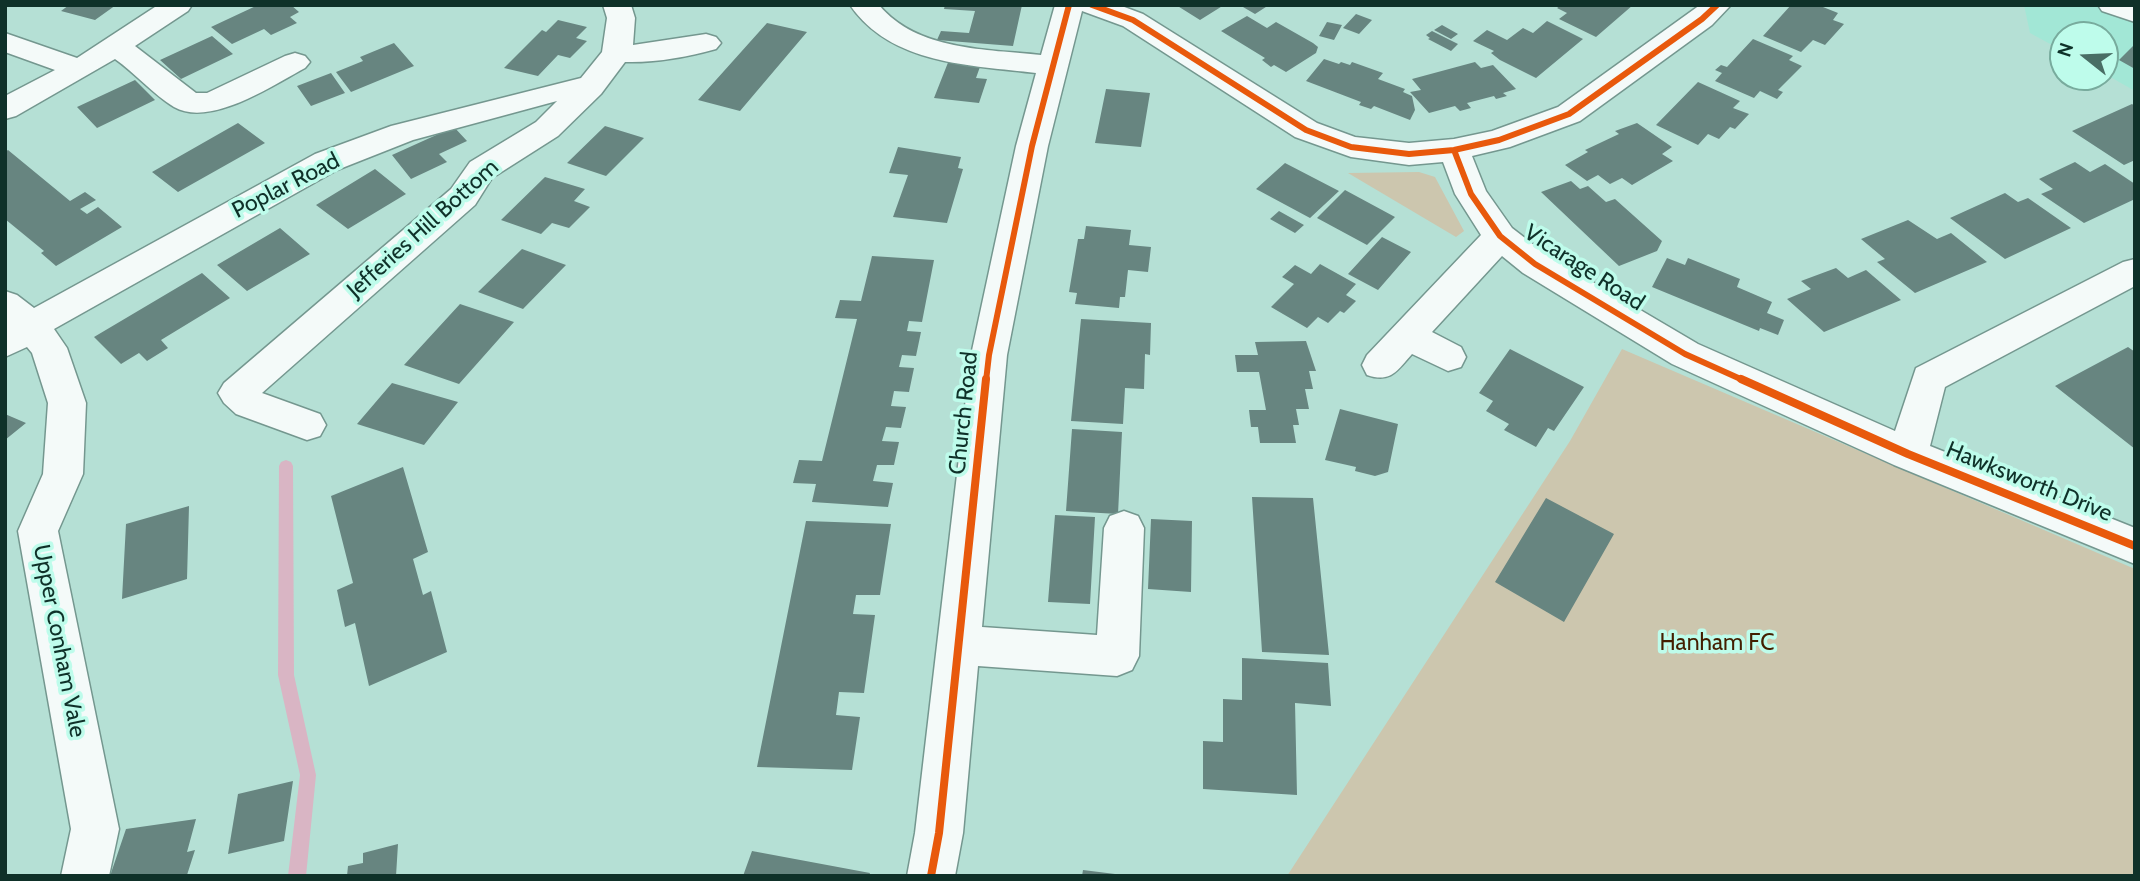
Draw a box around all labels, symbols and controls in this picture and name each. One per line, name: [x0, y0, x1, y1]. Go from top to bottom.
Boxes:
north arrow: [2049, 21, 2119, 91]
text: N: [2052, 40, 2078, 60]
street label: Poplar Road: [228, 147, 344, 225]
street label: Jefferies Hill Bottom: [342, 154, 504, 304]
street label: Vicarage Road: [1519, 219, 1649, 317]
street label: Church Road: [944, 350, 984, 476]
street label: Hawksworth Drive: [1942, 436, 2116, 528]
street label: Upper Conham Vale: [27, 542, 91, 740]
park label: Hanham FC: [1660, 629, 1774, 657]

